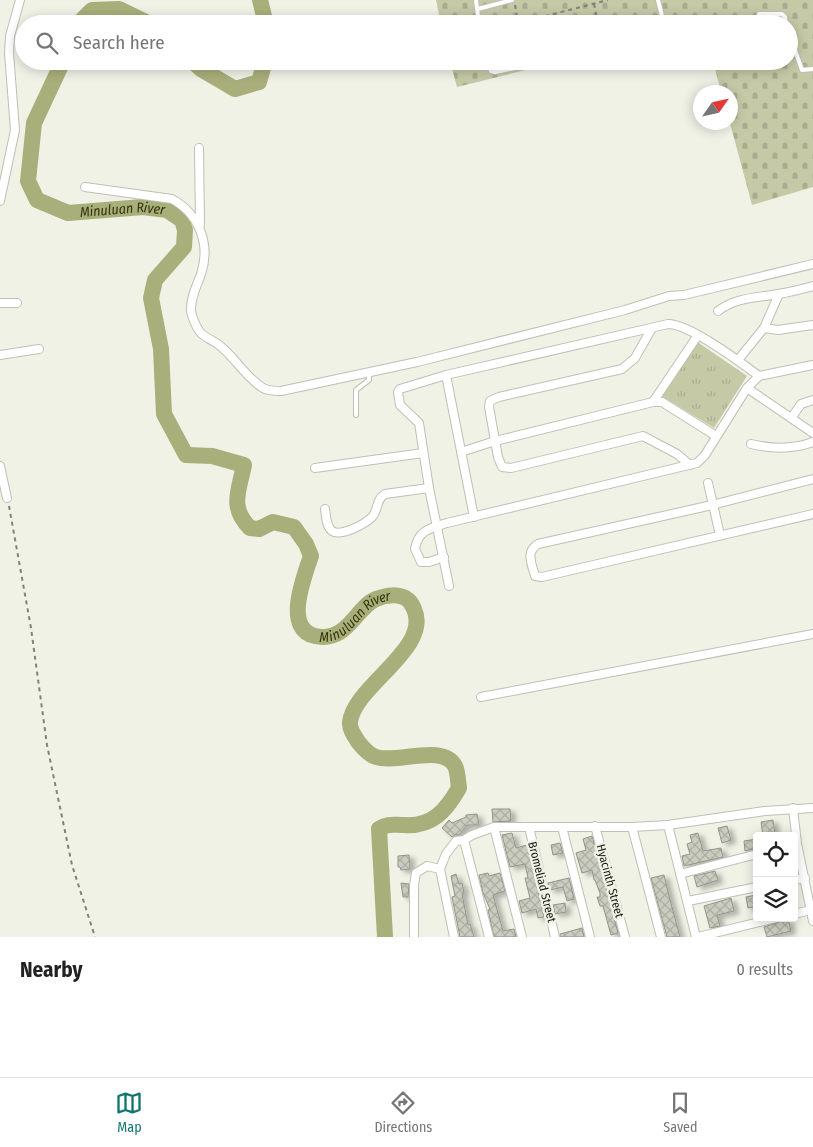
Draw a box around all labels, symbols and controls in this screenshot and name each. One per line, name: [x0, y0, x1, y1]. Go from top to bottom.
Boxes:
search box: [15, 15, 798, 70]
icon: search: [33, 29, 61, 57]
text: Search here: [73, 31, 165, 54]
north arrow: [693, 85, 738, 130]
water label: Minuluan River: [79, 198, 167, 221]
water label: Minuluan River: [319, 587, 393, 646]
map controls: [753, 832, 798, 922]
button: locate: [753, 832, 798, 877]
street label: Bromeliad Street: [525, 840, 559, 924]
street label: Hyacinth Street: [593, 843, 627, 919]
button: layers: [753, 877, 798, 922]
text: Nearby: [20, 957, 82, 983]
text: 0 results: [736, 960, 793, 979]
tab: Map: [115, 1089, 143, 1136]
tab: Directions: [374, 1089, 432, 1136]
tab: Saved: [663, 1089, 698, 1136]

